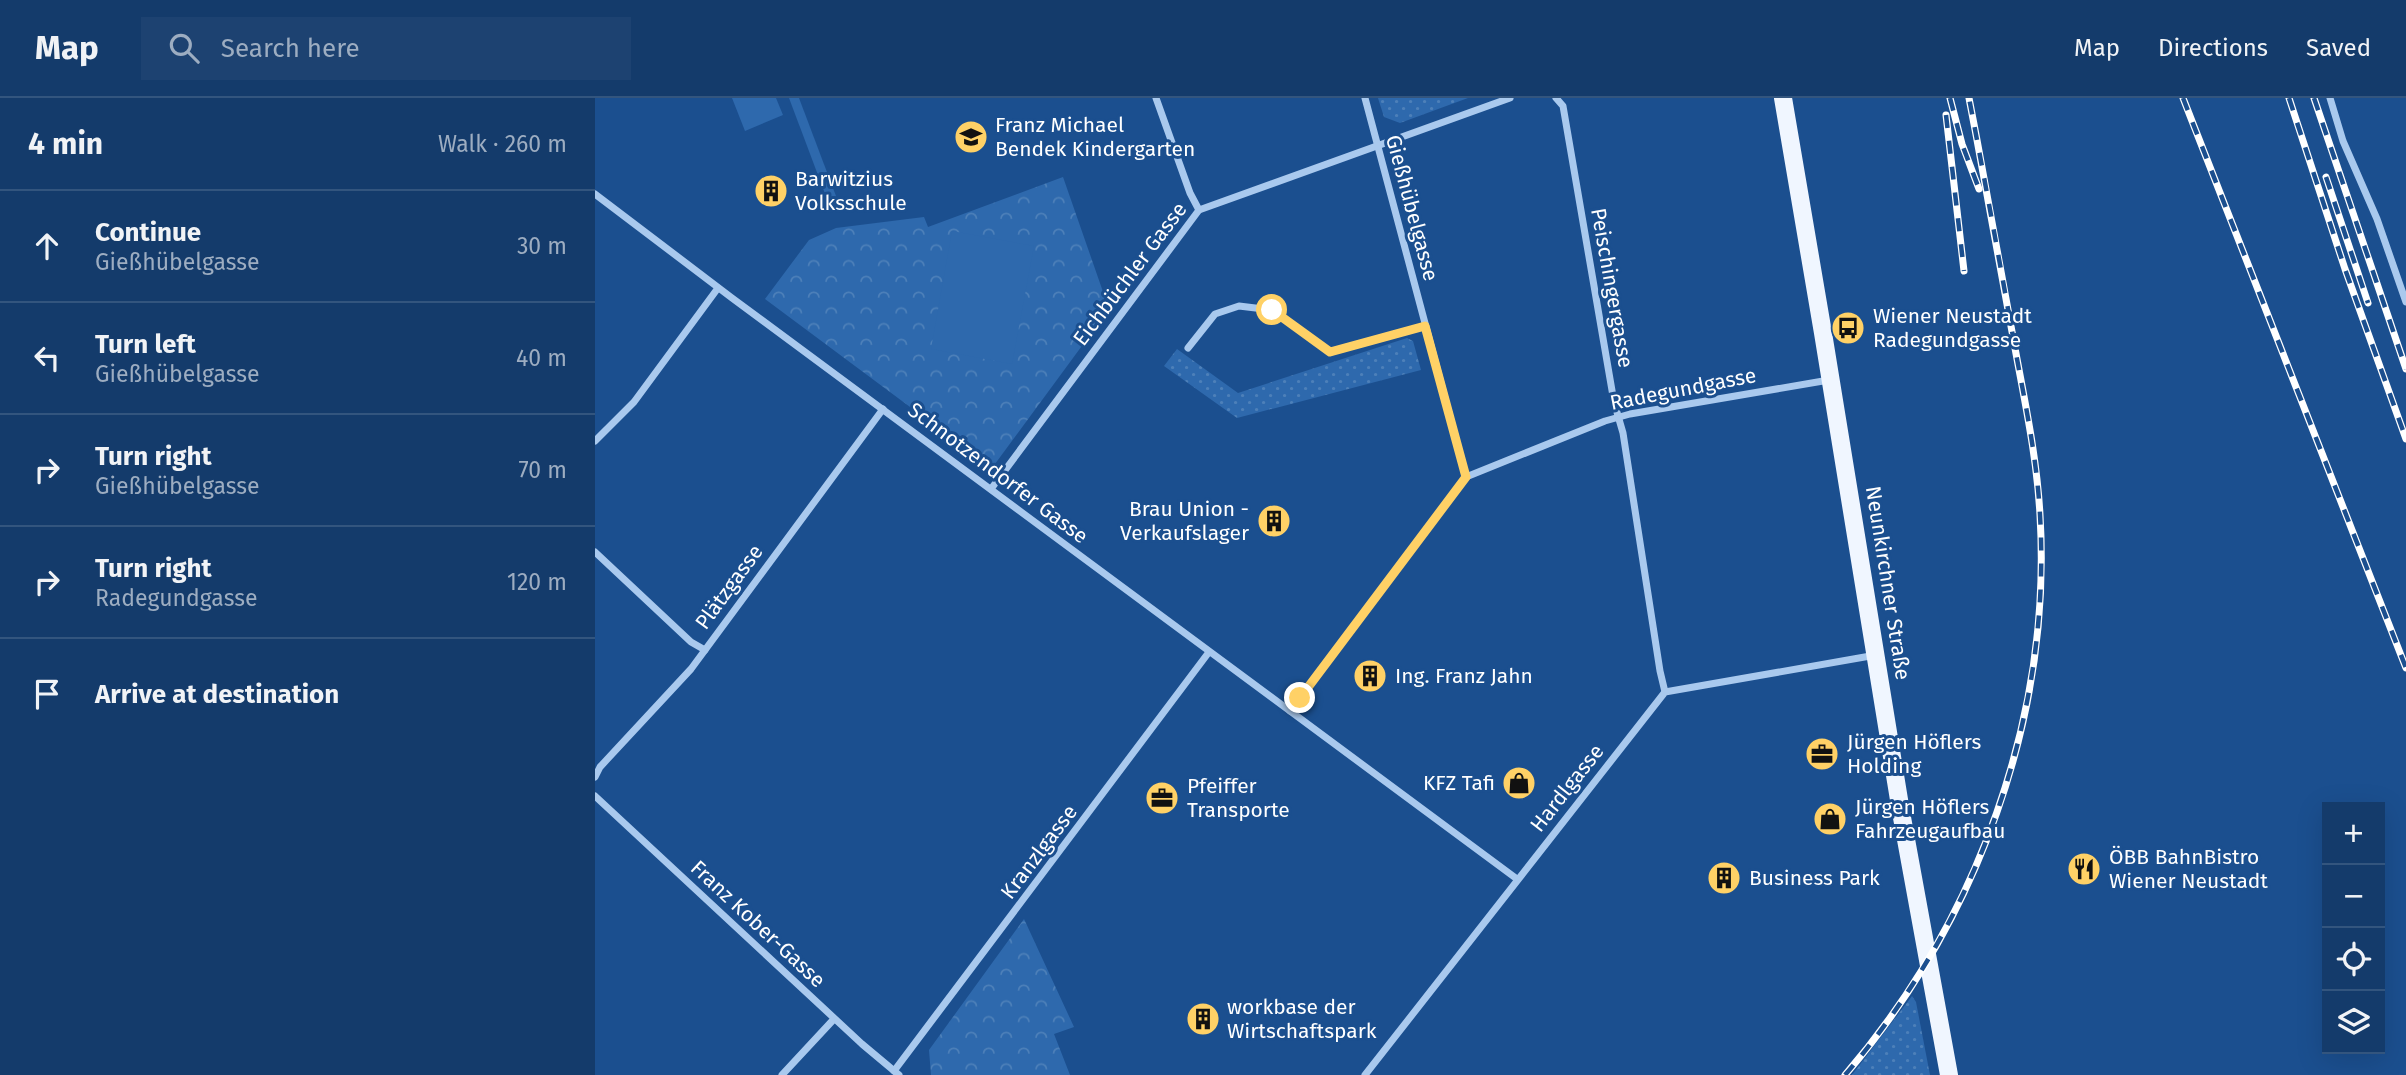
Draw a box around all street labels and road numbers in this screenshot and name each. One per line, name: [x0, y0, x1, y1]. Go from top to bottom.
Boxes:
street label: Gießhübelgasse: [1380, 132, 1444, 284]
street label: Eichbüchler Gasse: [1068, 197, 1192, 351]
street label: Peischingergasse: [1585, 206, 1639, 370]
street label: Radegundgasse: [1608, 362, 1758, 416]
street label: Schnotzendorfer Gasse: [903, 397, 1093, 549]
street label: Neunkirchner Straße: [1860, 484, 1916, 682]
street label: Plätzgasse: [690, 539, 768, 635]
street label: Hardlgasse: [1525, 739, 1609, 837]
street label: Kranzlgasse: [995, 800, 1083, 904]
street label: Franz Kober-Gasse: [685, 855, 831, 993]

